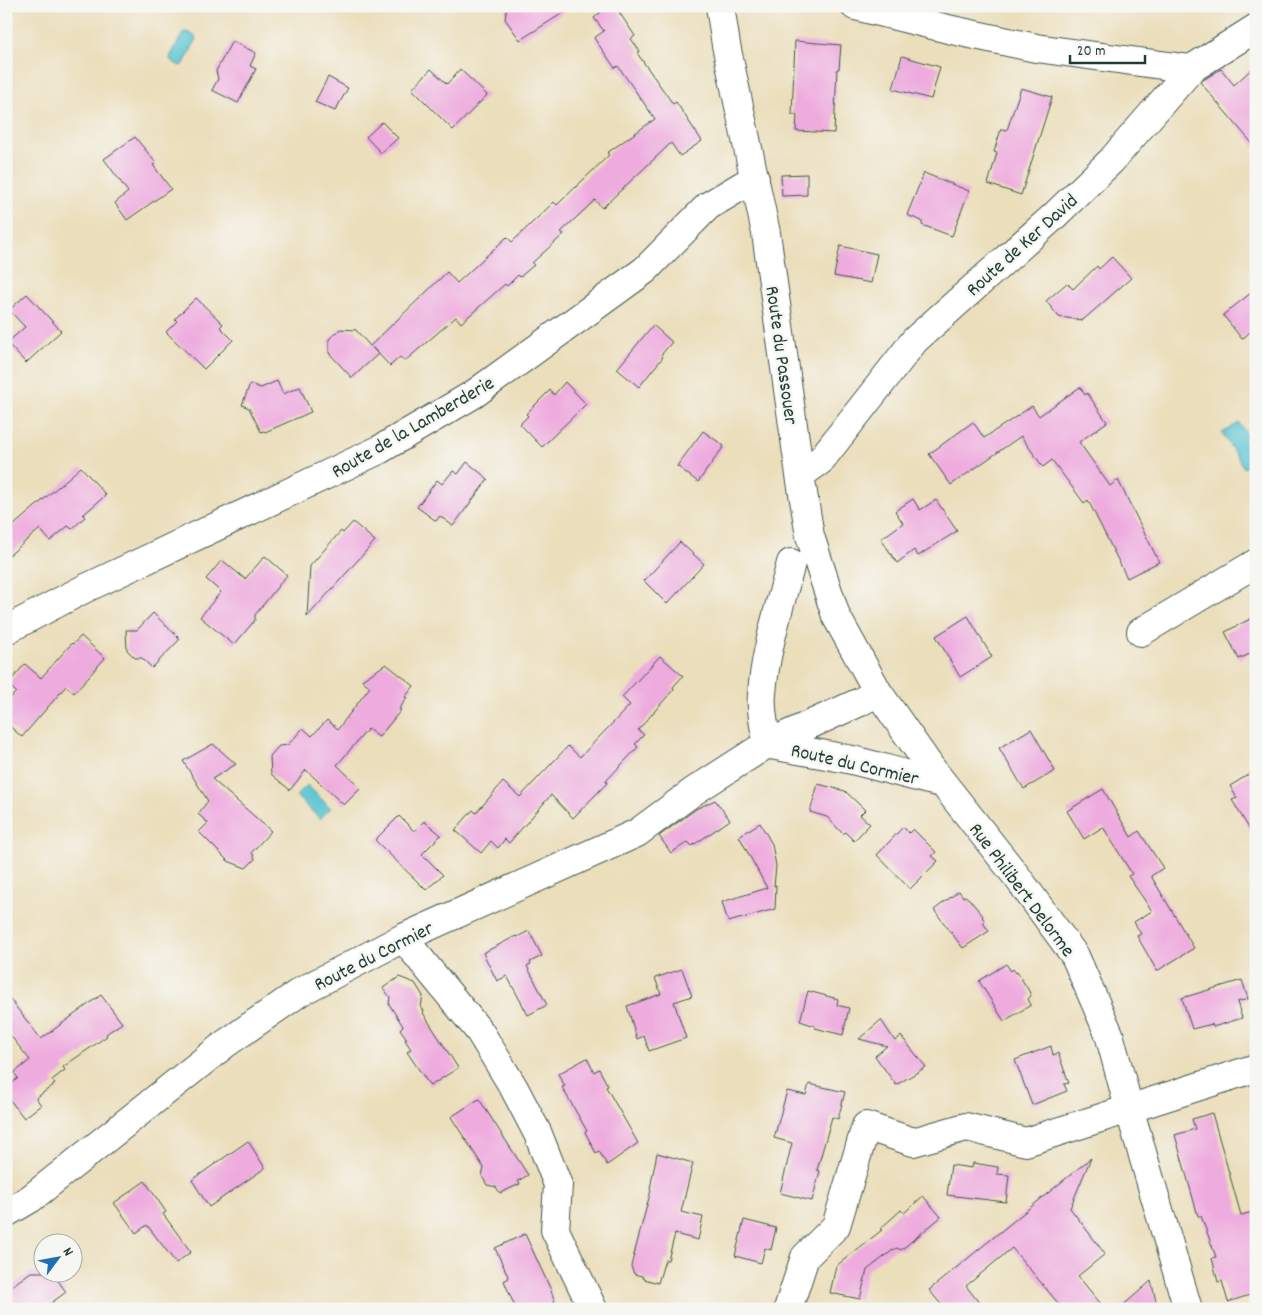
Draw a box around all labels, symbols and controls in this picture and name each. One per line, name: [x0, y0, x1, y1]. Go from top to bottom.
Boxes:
scale bar: [1070, 32, 1144, 64]
text: 20 m: [1077, 41, 1105, 63]
street label: Route de Ker David: [961, 188, 1085, 304]
street label: Route du Passouer: [756, 284, 804, 427]
street label: Route de la Lamberderie: [327, 370, 500, 487]
street label: Route du Cormier: [788, 738, 922, 794]
street label: Rue Philibert Delorme: [961, 818, 1081, 964]
street label: Route du Cormier: [310, 915, 439, 1000]
north arrow: [32, 1232, 82, 1282]
text: N: [57, 1244, 78, 1260]

